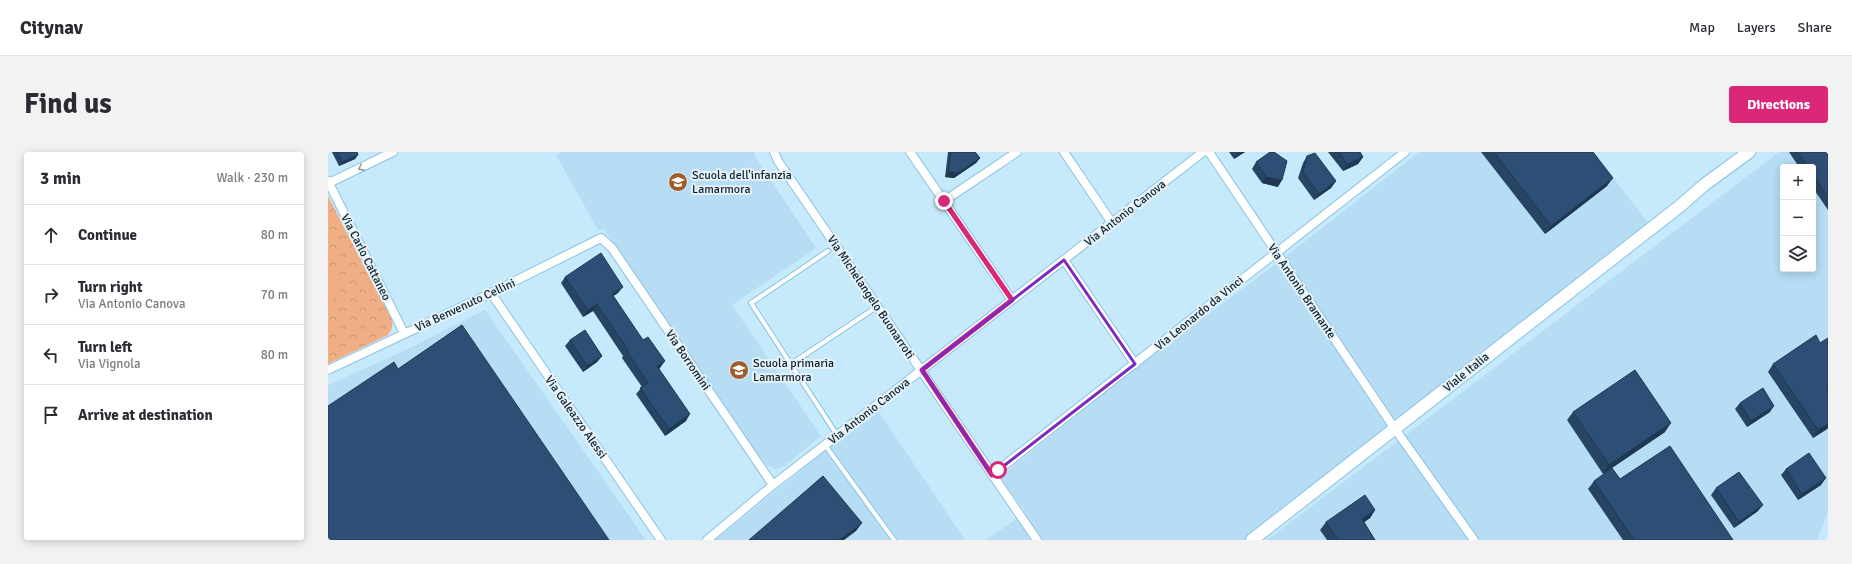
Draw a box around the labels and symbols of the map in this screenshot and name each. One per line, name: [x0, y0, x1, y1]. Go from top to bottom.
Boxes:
one-way arrow: [358, 163, 365, 171]
place label: Scuola dell'infanzia Lamarmora: [692, 168, 792, 197]
school or university icon: Scuola dell'infanzia Lamarmora: [667, 171, 689, 193]
street label: Via Antonio Canova: [1082, 177, 1169, 250]
route end: [935, 192, 953, 210]
street label: Via Carlo Cattaneo: [337, 211, 394, 303]
street label: Via Michelangelo Buonarroti: [824, 233, 918, 362]
street label: Via Antonio Bramante: [1264, 241, 1339, 342]
street label: Via Leonardo da Vinci: [1152, 273, 1247, 354]
street label: Via Benvenuto Cellini: [413, 276, 518, 335]
street label: Via Borromini: [662, 327, 713, 393]
street label: Viale Italia: [1440, 349, 1492, 395]
place label: Scuola primaria Lamarmora: [753, 356, 834, 385]
school or university icon: Scuola primaria Lamarmora: [728, 359, 750, 381]
street label: Via Galeazzo Alessi: [541, 373, 610, 462]
street label: Via Antonio Canova: [826, 375, 913, 448]
route start: [989, 461, 1007, 479]

